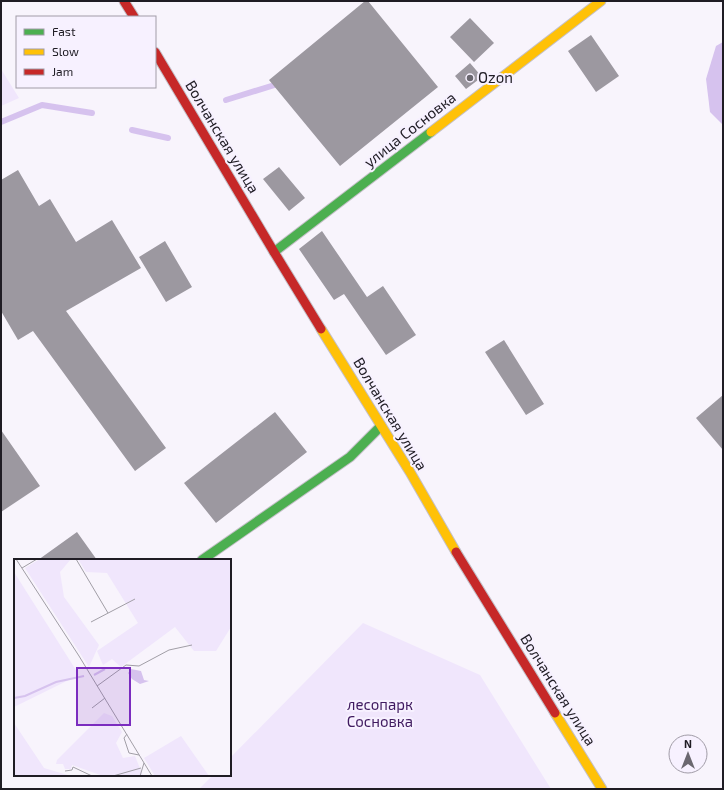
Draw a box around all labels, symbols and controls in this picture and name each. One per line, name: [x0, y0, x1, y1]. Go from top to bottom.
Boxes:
legend: [16, 16, 156, 88]
text: Fast: [52, 24, 76, 38]
text: Slow: [52, 44, 79, 58]
text: Jam: [52, 64, 73, 78]
place label: Ozon: [478, 68, 513, 86]
marker: Ozon: [465, 73, 475, 83]
street label: Волчанская улица: [181, 77, 264, 197]
street label: улица Сосновка: [360, 88, 459, 171]
street label: Волчанская улица: [349, 354, 432, 474]
inset map: [14, 559, 231, 776]
street label: Волчанская улица: [516, 630, 600, 749]
park label: лесопарк Сосновка: [347, 695, 413, 730]
north arrow: [668, 734, 708, 774]
text: N: [684, 737, 692, 750]

